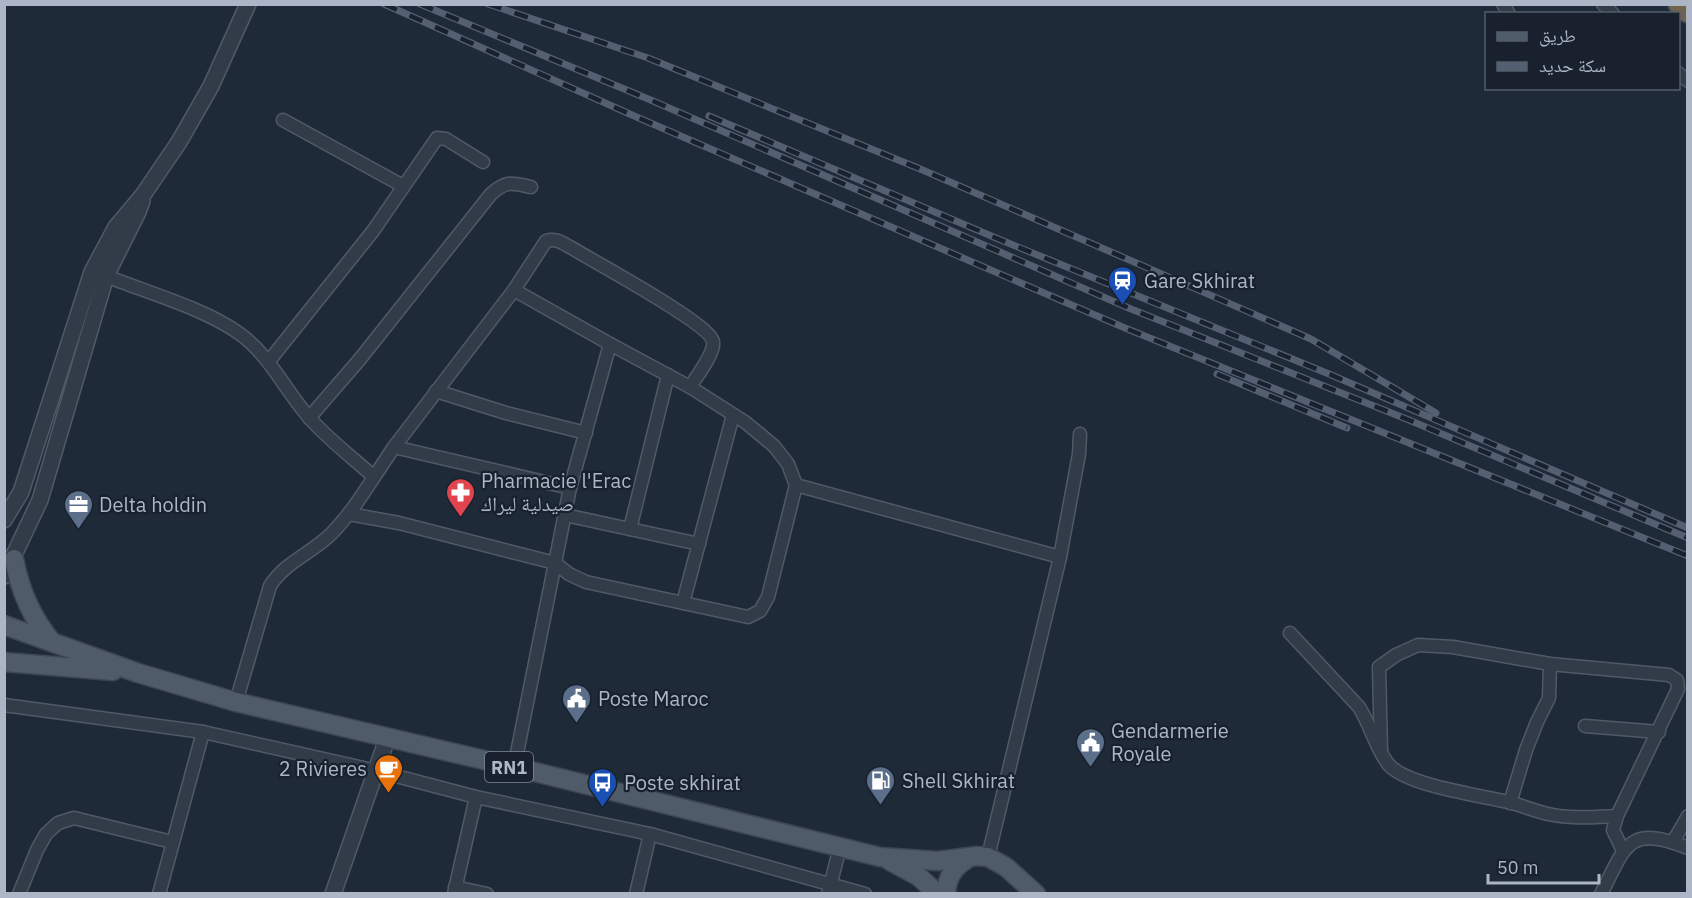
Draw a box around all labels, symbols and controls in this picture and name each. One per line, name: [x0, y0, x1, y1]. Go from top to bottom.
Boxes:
legend: [1485, 12, 1680, 90]
text: طريق: [1539, 24, 1576, 47]
text: سكة حديد: [1539, 54, 1606, 77]
station icon: Gare Skhirat: [1107, 264, 1139, 306]
place label: Gare Skhirat: [1144, 267, 1255, 294]
place label: Pharmacie l'Erac صيدلية ليراك: [481, 467, 631, 517]
pharmacy icon: Pharmacie l'Erac صيدلية ليراك: [444, 476, 476, 518]
office icon: Delta holdin: [62, 488, 94, 530]
place label: Delta holdin: [99, 491, 207, 518]
public building icon: Poste Maroc: [561, 682, 593, 724]
place label: Poste Maroc: [598, 685, 709, 712]
place label: Gendarmerie Royale: [1111, 717, 1229, 767]
public building icon: Gendarmerie Royale: [1074, 726, 1106, 768]
cafe icon: 2 Rivieres: [372, 752, 404, 794]
road number: RN1: [485, 752, 533, 782]
place label: 2 Rivieres: [279, 755, 367, 782]
fuel station icon: Shell Skhirat: [865, 764, 897, 806]
bus stop icon: Poste skhirat: [587, 766, 619, 808]
place label: Shell Skhirat: [902, 767, 1015, 794]
place label: Poste skhirat: [624, 769, 741, 796]
scale bar: [1488, 847, 1599, 885]
text: 50 m: [1497, 856, 1539, 879]

